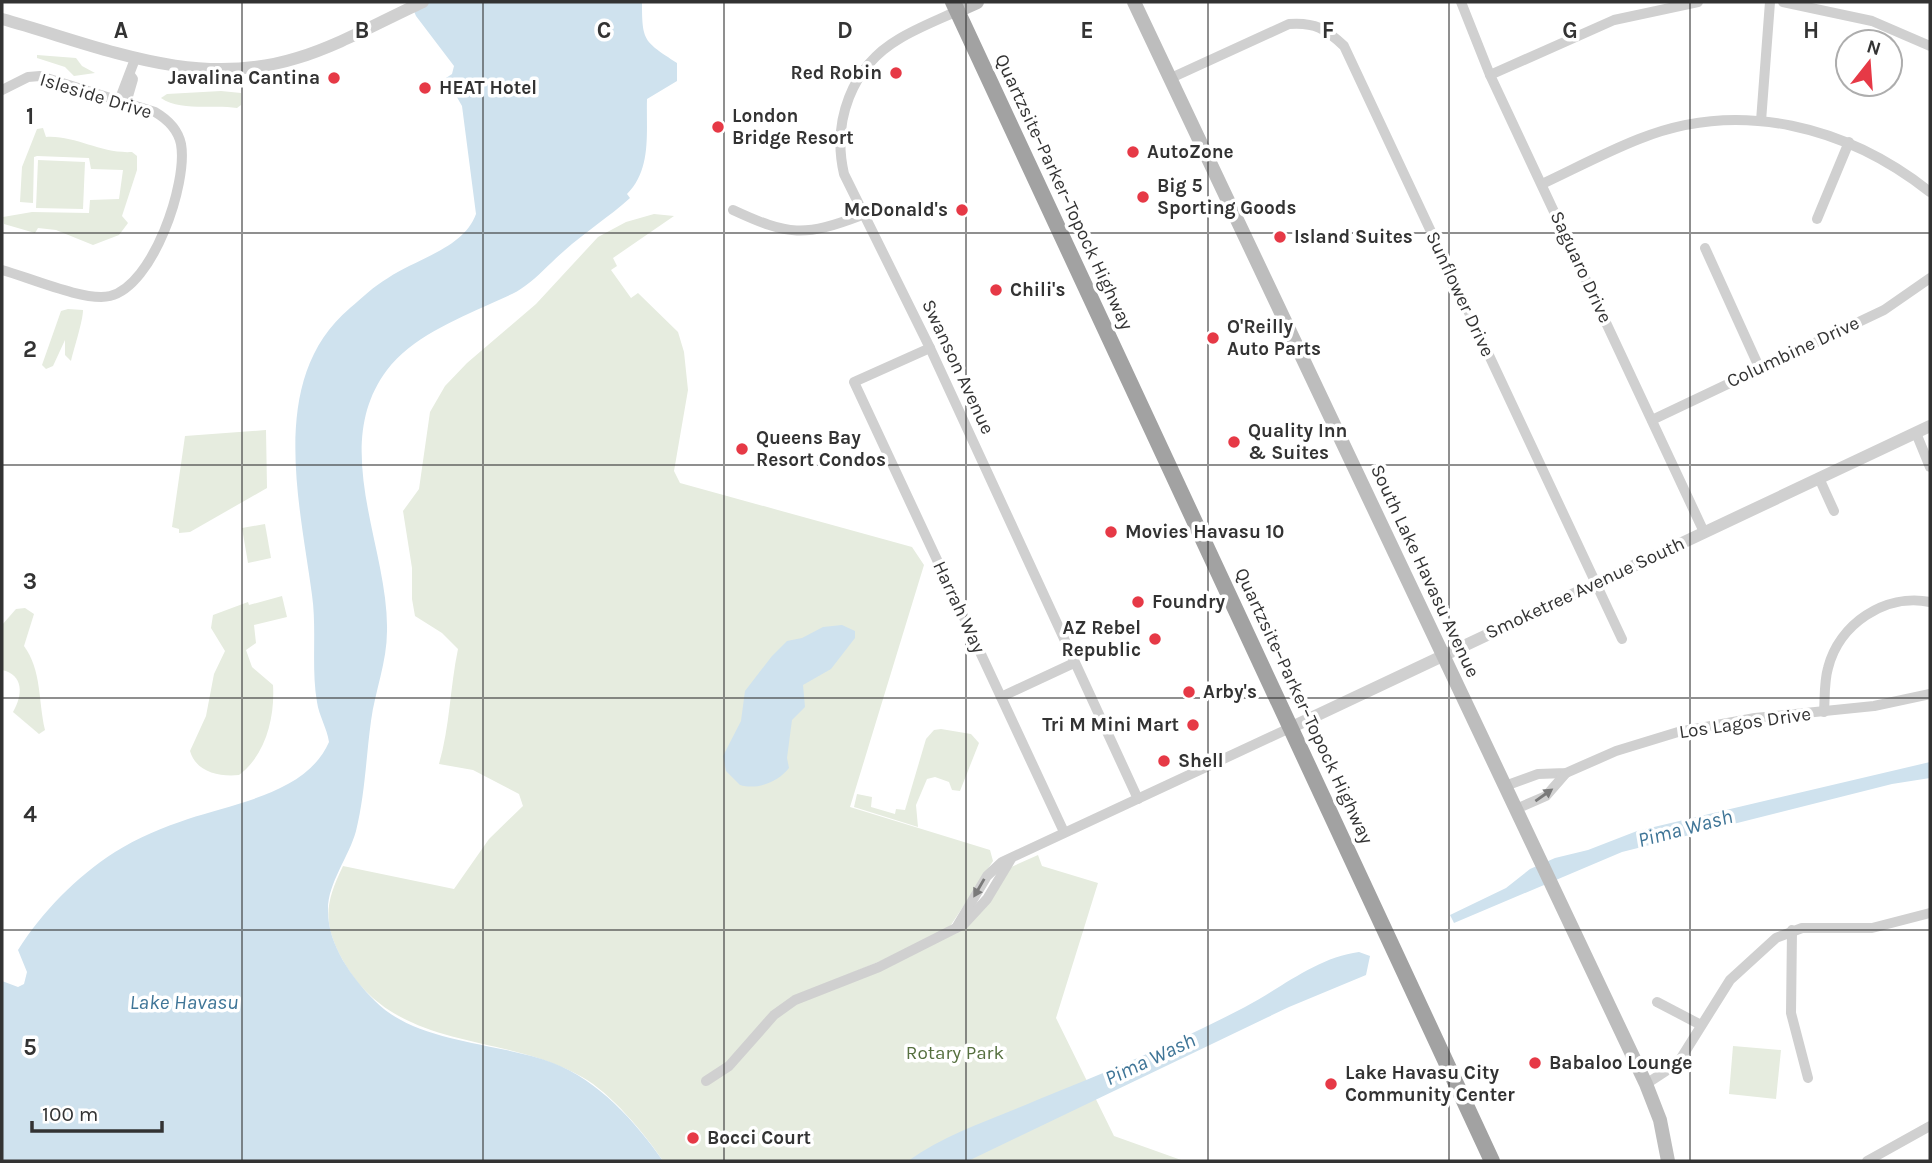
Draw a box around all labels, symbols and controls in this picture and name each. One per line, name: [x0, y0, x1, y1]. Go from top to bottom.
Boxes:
text: A: [114, 17, 128, 44]
text: B: [355, 17, 369, 44]
text: C: [597, 17, 611, 44]
text: D: [837, 17, 853, 44]
text: E: [1080, 17, 1094, 44]
text: F: [1322, 17, 1334, 44]
text: G: [1562, 17, 1578, 44]
text: H: [1803, 17, 1819, 44]
north arrow: [1834, 28, 1904, 98]
text: N: [1864, 35, 1883, 60]
street label: Quartzsite–Parker–Topock Highway: [990, 51, 1138, 333]
place label: Red Robin: [791, 62, 882, 84]
marker: Red Robin: [888, 65, 904, 81]
place label: Javalina Cantina: [168, 67, 320, 89]
street label: Isleside Drive: [37, 69, 155, 123]
marker: Javalina Cantina: [326, 70, 342, 86]
place label: HEAT Hotel: [439, 77, 537, 99]
marker: HEAT Hotel: [417, 80, 433, 96]
text: 1: [26, 103, 34, 130]
place label: London Bridge Resort: [732, 105, 854, 149]
marker: London Bridge Resort: [710, 119, 726, 135]
place label: AutoZone: [1147, 141, 1234, 163]
marker: AutoZone: [1125, 144, 1141, 160]
place label: Big 5 Sporting Goods: [1157, 175, 1296, 219]
marker: Big 5 Sporting Goods: [1135, 189, 1151, 205]
place label: McDonald's: [844, 199, 948, 221]
marker: McDonald's: [954, 202, 970, 218]
street label: Saguaro Drive: [1546, 208, 1616, 326]
place label: Island Suites: [1294, 226, 1413, 248]
street label: Sunflower Drive: [1421, 228, 1499, 360]
marker: Island Suites: [1272, 229, 1288, 245]
place label: Chili's: [1010, 279, 1066, 301]
marker: Chili's: [988, 282, 1004, 298]
street label: Swanson Avenue: [917, 296, 999, 438]
street label: Columbine Drive: [1723, 312, 1863, 392]
place label: O'Reilly Auto Parts: [1227, 316, 1321, 360]
marker: O'Reilly Auto Parts: [1205, 330, 1221, 346]
text: 2: [23, 336, 37, 363]
place label: Quality Inn & Suites: [1248, 420, 1347, 464]
place label: Queens Bay Resort Condos: [756, 427, 886, 471]
marker: Quality Inn & Suites: [1226, 434, 1242, 450]
marker: Queens Bay Resort Condos: [734, 441, 750, 457]
street label: South Lake Havasu Avenue: [1366, 461, 1484, 681]
place label: Movies Havasu 10: [1125, 521, 1284, 543]
marker: Movies Havasu 10: [1103, 524, 1119, 540]
street label: Smoketree Avenue South: [1482, 532, 1688, 644]
street label: Harrah Way: [928, 557, 990, 657]
street label: Quartzsite–Parker–Topock Highway: [1230, 565, 1378, 847]
text: 3: [23, 568, 37, 595]
place label: Foundry: [1152, 591, 1225, 613]
marker: Foundry: [1130, 594, 1146, 610]
place label: AZ Rebel Republic: [1061, 617, 1141, 661]
marker: AZ Rebel Republic: [1147, 631, 1163, 647]
place label: Arby's: [1203, 681, 1257, 703]
marker: Arby's: [1181, 684, 1197, 700]
street label: Los Lagos Drive: [1678, 703, 1812, 743]
place label: Tri M Mini Mart: [1042, 714, 1179, 736]
marker: Tri M Mini Mart: [1185, 717, 1201, 733]
place label: Shell: [1178, 750, 1224, 772]
marker: Shell: [1156, 753, 1172, 769]
one-way arrow: [1535, 788, 1553, 802]
text: 4: [23, 801, 37, 828]
water label: Pima Wash: [1635, 804, 1735, 852]
one-way arrow: [973, 879, 986, 898]
water label: Lake Havasu: [129, 990, 239, 1014]
water label: Pima Wash: [1101, 1028, 1199, 1090]
text: 5: [23, 1034, 37, 1061]
park label: Rotary Park: [906, 1042, 1004, 1064]
place label: Babaloo Lounge: [1549, 1052, 1692, 1074]
marker: Babaloo Lounge: [1527, 1055, 1543, 1071]
place label: Lake Havasu City Community Center: [1345, 1062, 1515, 1106]
marker: Lake Havasu City Community Center: [1323, 1076, 1339, 1092]
scale bar: [32, 1090, 161, 1134]
text: 100 m: [42, 1102, 99, 1126]
place label: Bocci Court: [707, 1127, 811, 1149]
marker: Bocci Court: [685, 1130, 701, 1146]

